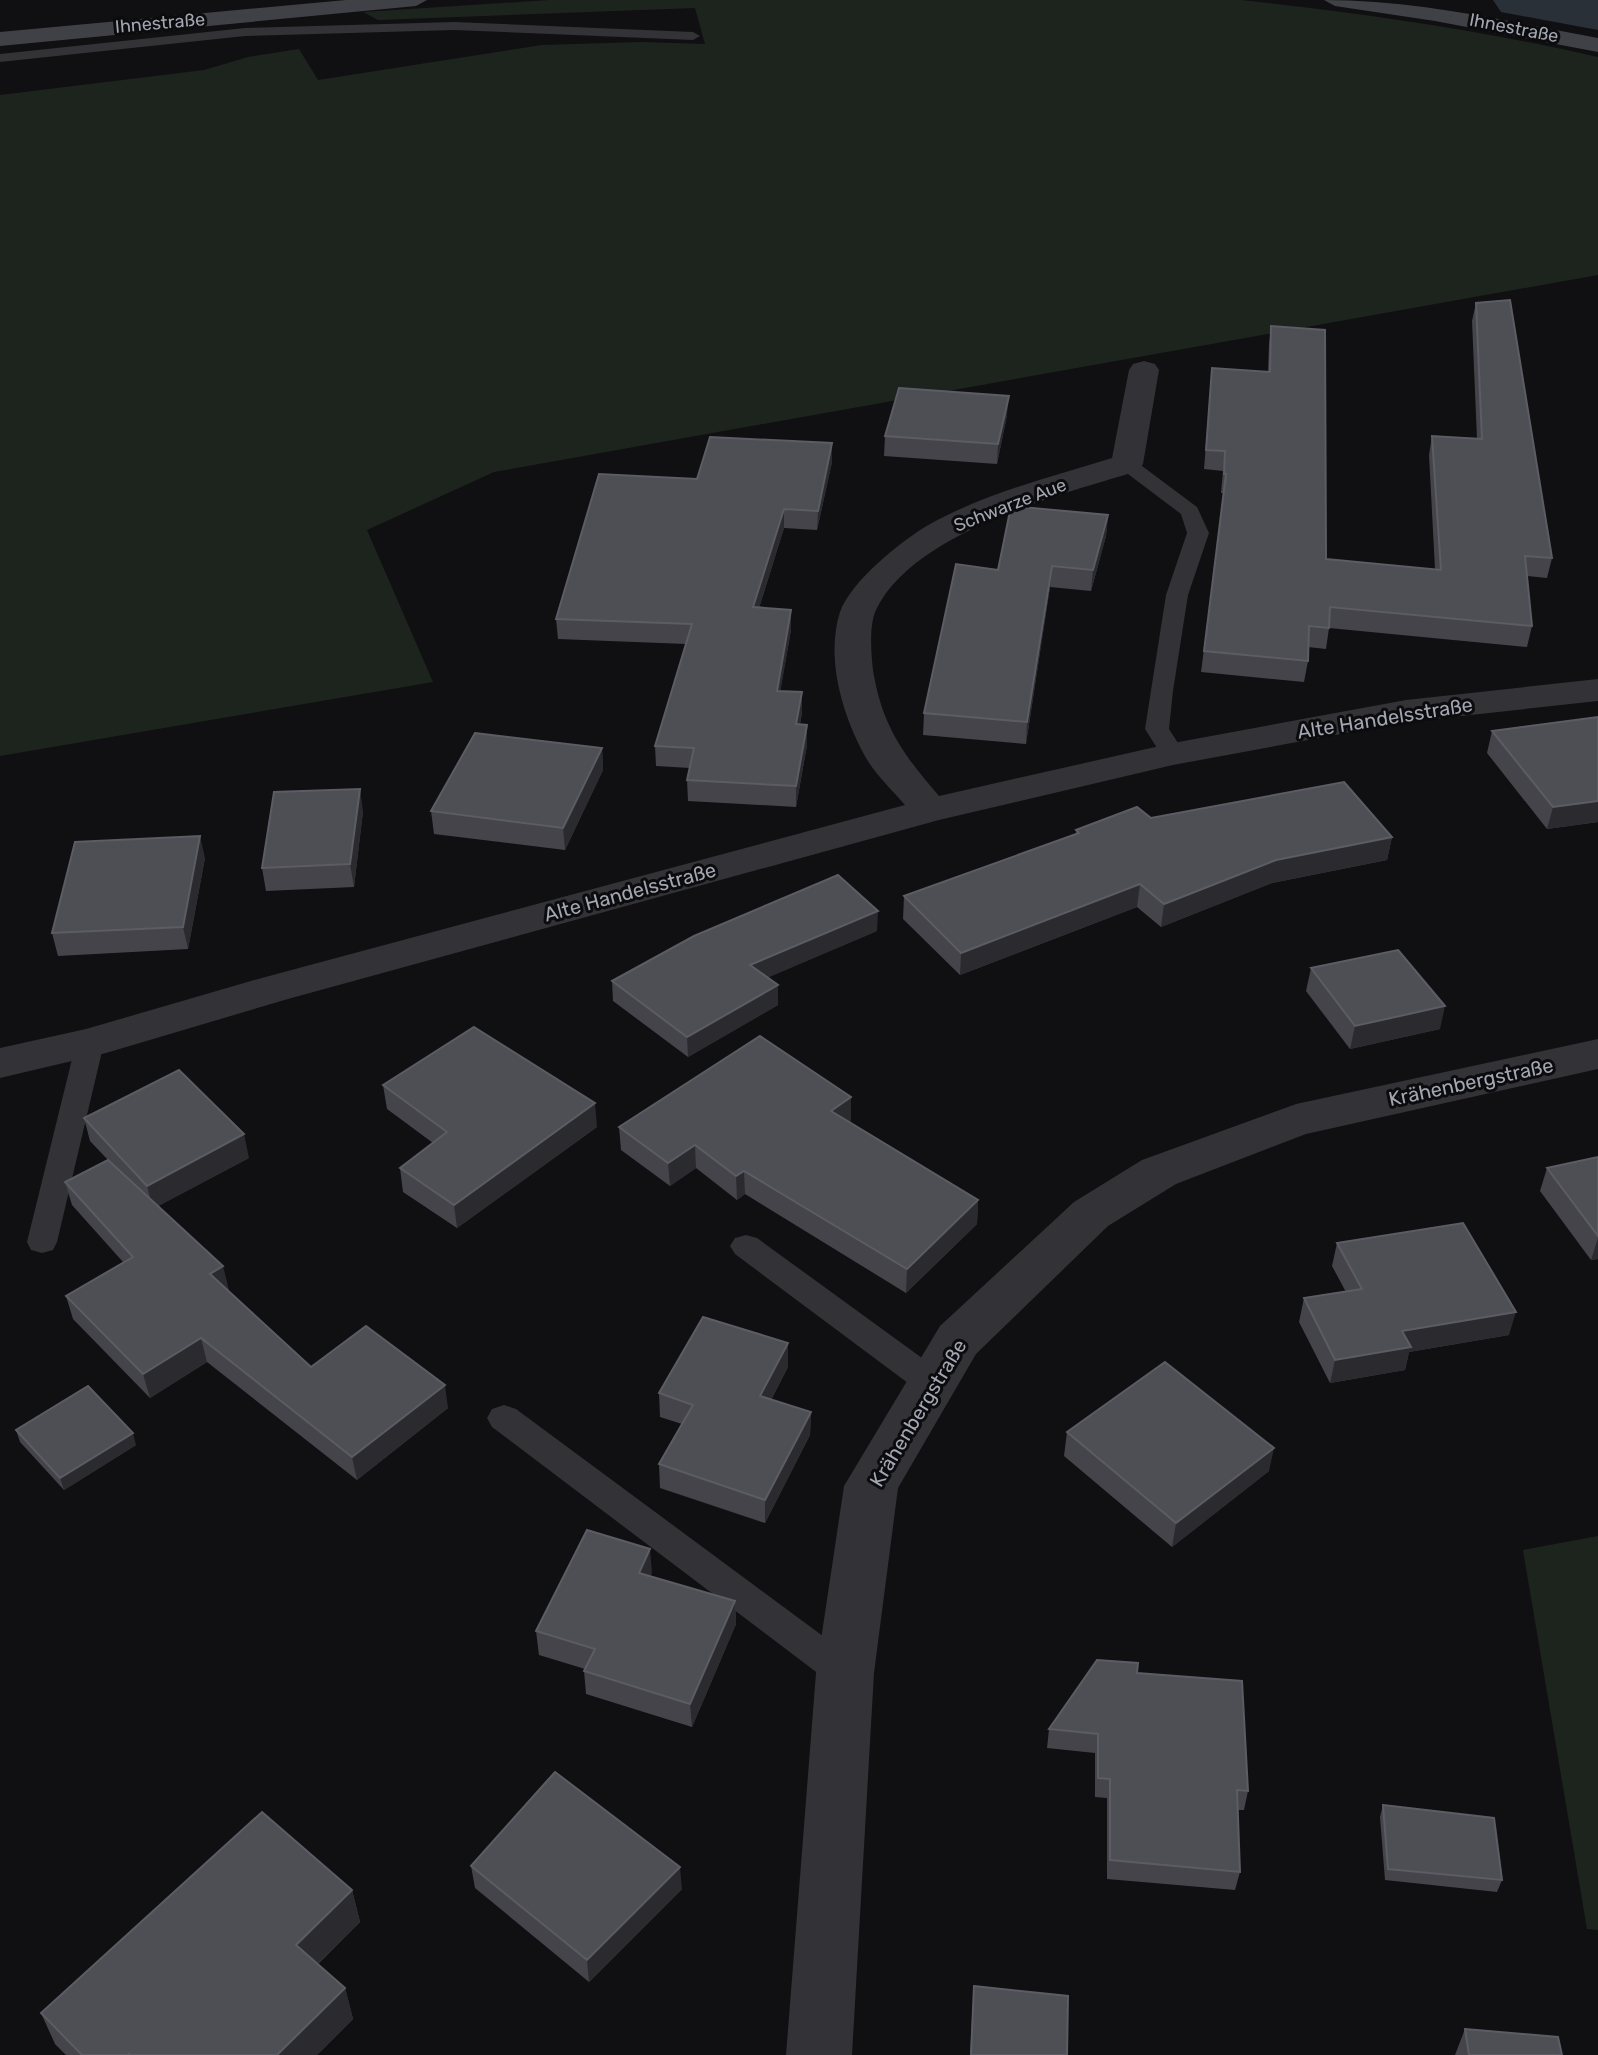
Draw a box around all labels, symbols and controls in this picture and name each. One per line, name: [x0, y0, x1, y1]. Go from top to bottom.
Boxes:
street label: Ihnestraße: [114, 8, 206, 38]
street label: Ihnestraße: [1468, 9, 1560, 47]
street label: Schwarze Aue: [951, 473, 1069, 537]
street label: Alte Handelsstraße: [1296, 692, 1474, 744]
street label: Alte Handelsstraße: [541, 857, 719, 927]
street label: Krähenbergstraße: [1386, 1053, 1556, 1111]
street label: Krähenbergstraße: [864, 1335, 972, 1491]

